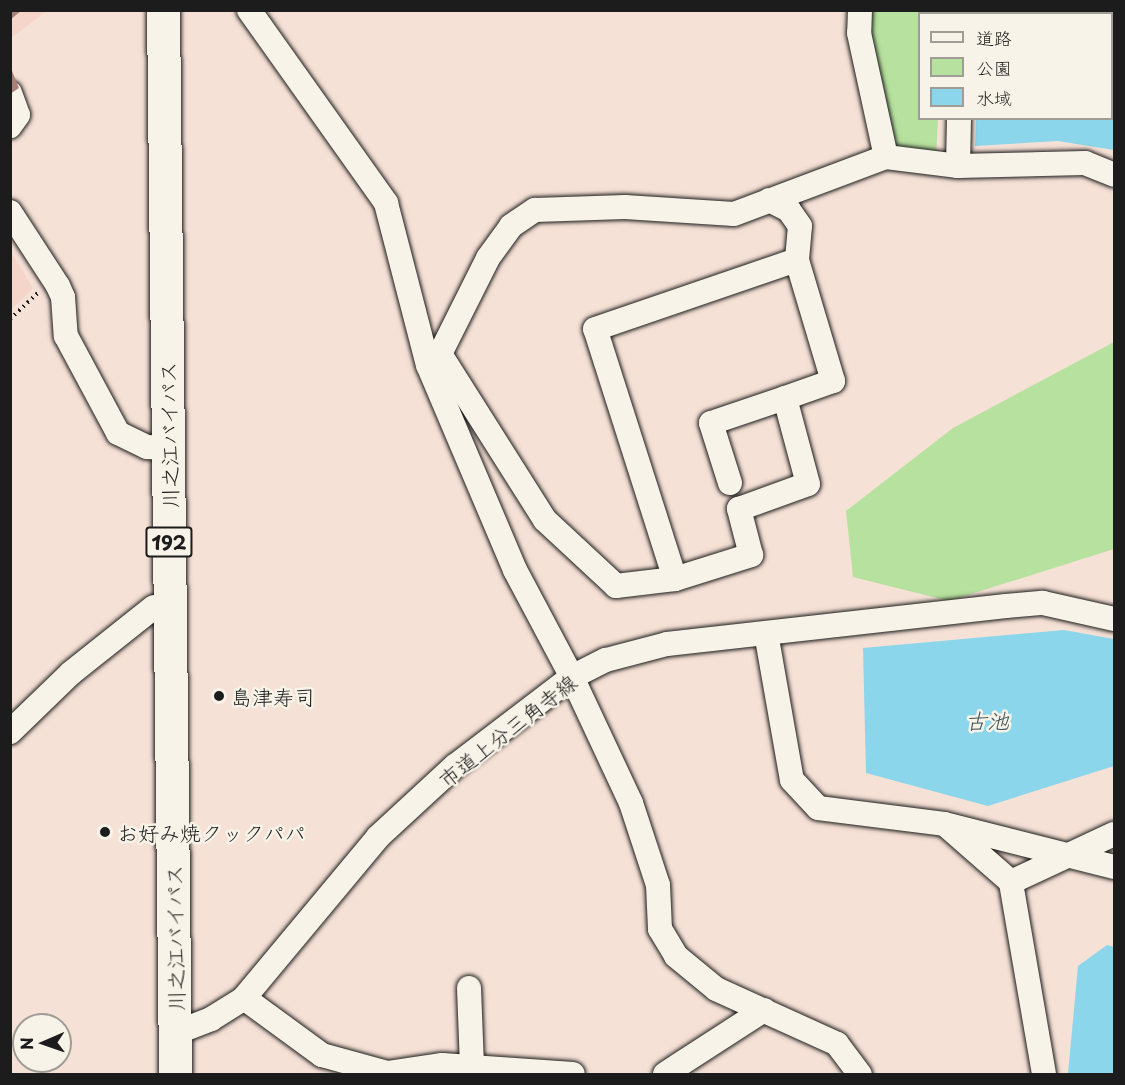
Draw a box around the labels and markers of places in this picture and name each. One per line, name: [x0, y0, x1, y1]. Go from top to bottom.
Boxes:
place label: 島津寿司: [231, 683, 315, 709]
marker: 島津寿司: [212, 689, 226, 703]
place label: お好み焼クックパパ: [117, 819, 306, 845]
marker: お好み焼クックパパ: [98, 825, 112, 839]

